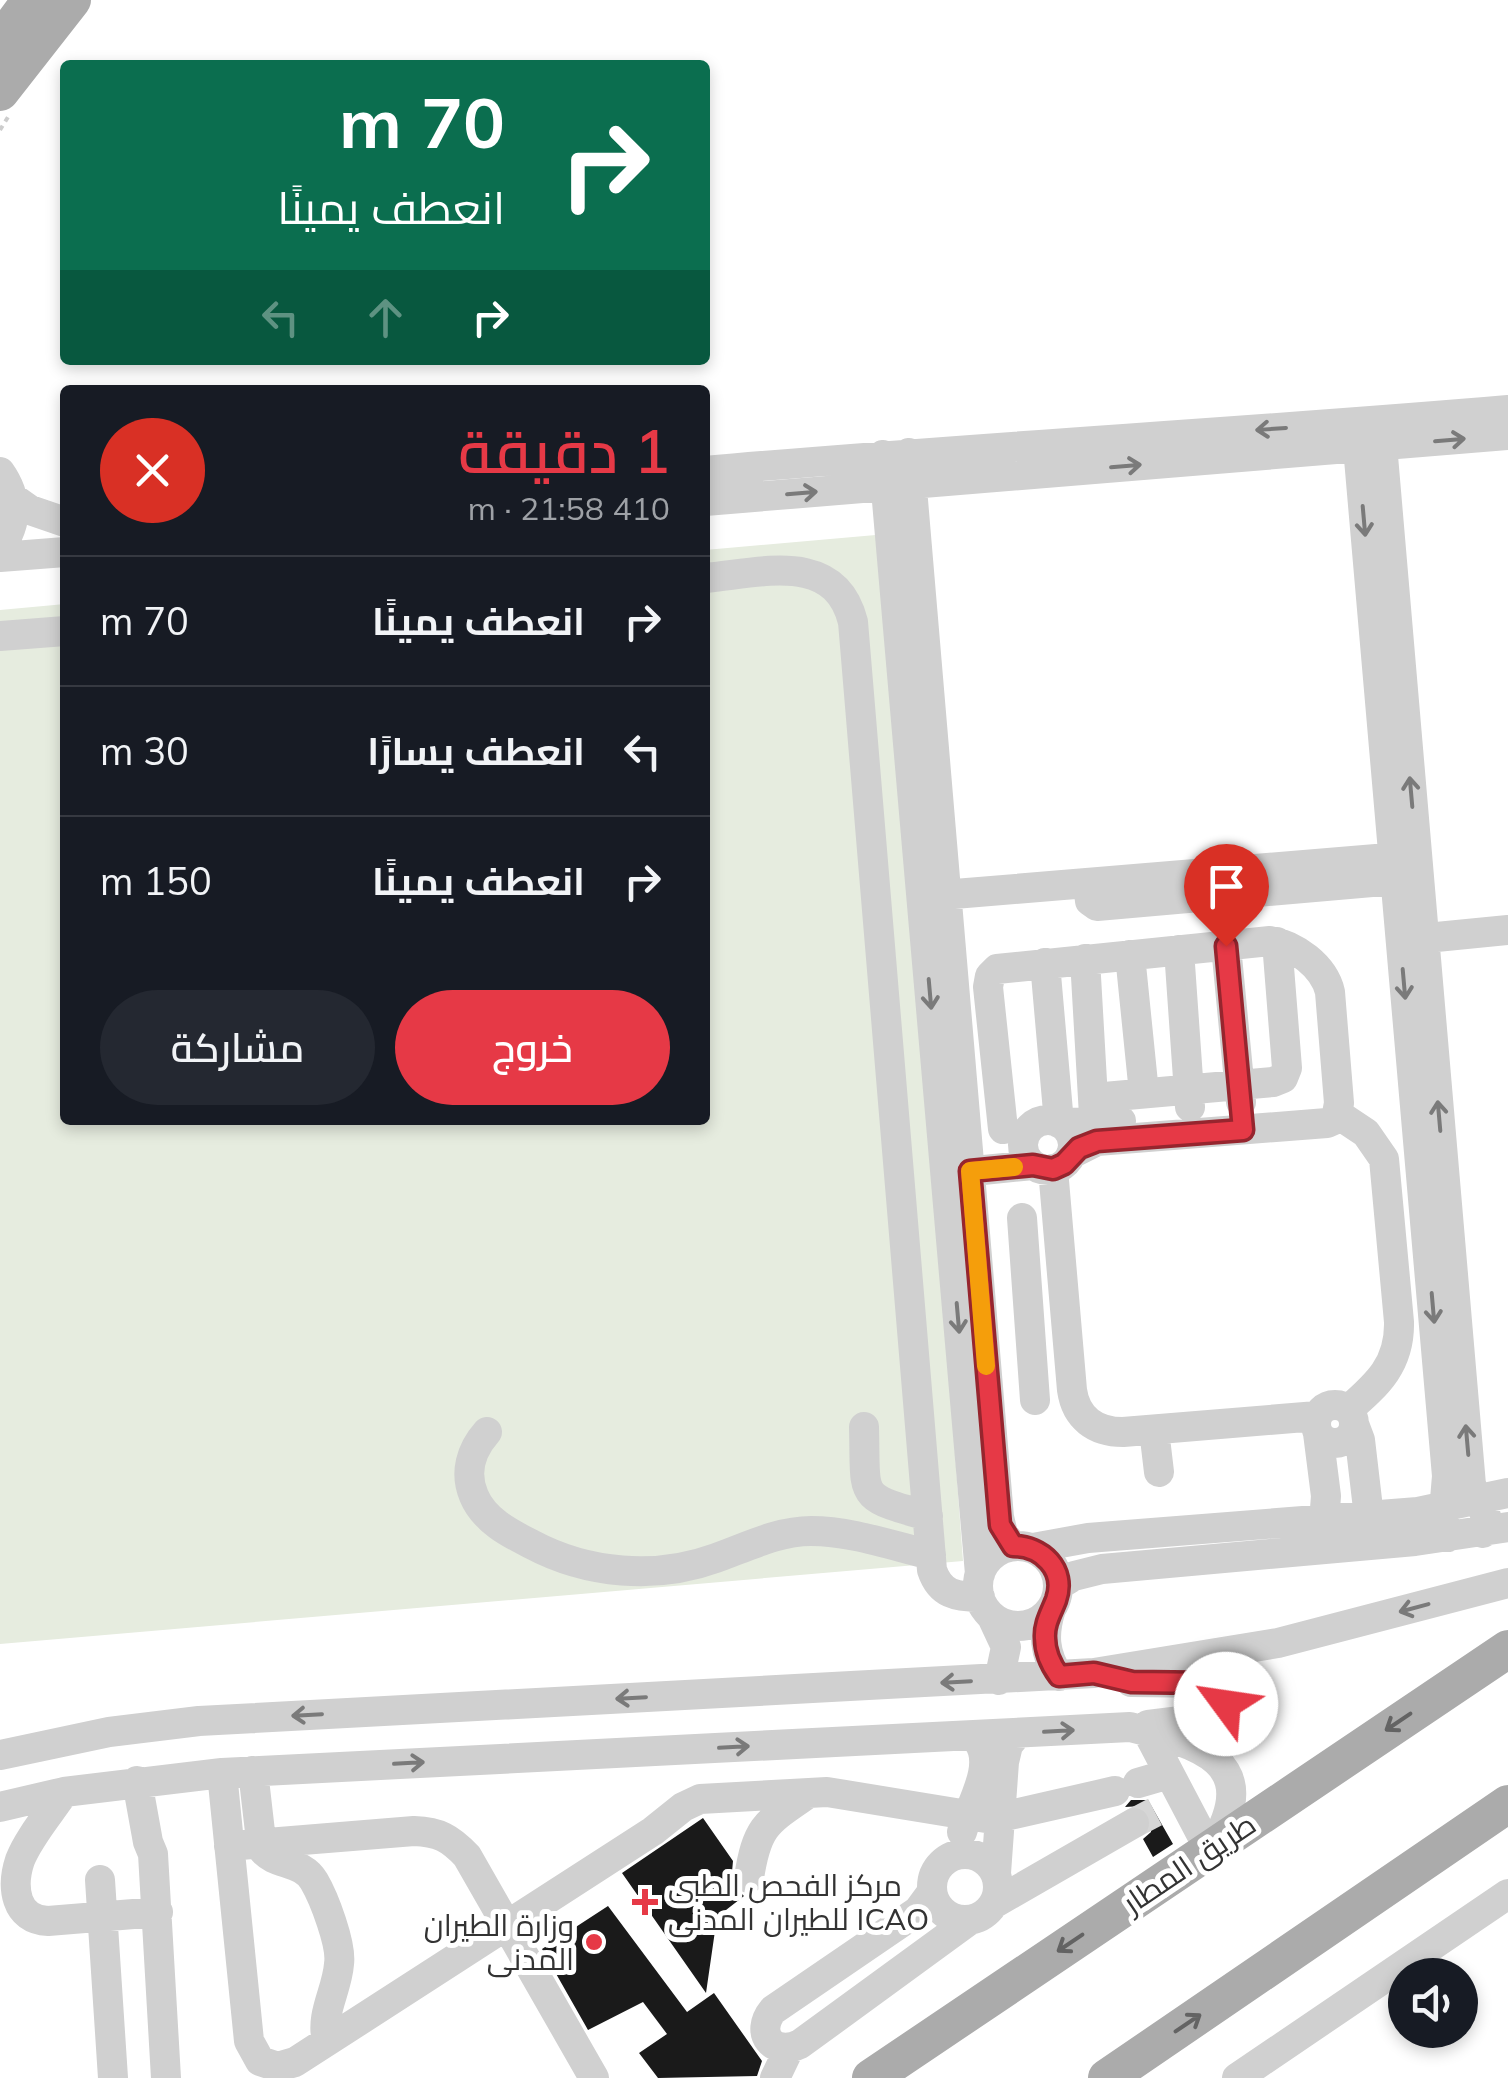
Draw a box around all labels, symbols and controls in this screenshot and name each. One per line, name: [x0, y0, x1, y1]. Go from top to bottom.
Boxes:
text: 70 m: [339, 78, 505, 166]
icon: right: [540, 100, 670, 230]
text: انعطف يمينًا: [277, 179, 505, 235]
icon: left: [253, 290, 308, 345]
icon: ahead: [358, 290, 413, 345]
icon: right: [463, 290, 518, 345]
text: 1 دقيقة: [458, 413, 670, 488]
button: close: [100, 418, 205, 523]
one-way arrow: [1256, 420, 1288, 439]
one-way arrow: [1433, 430, 1466, 449]
one-way arrow: [1109, 457, 1142, 476]
one-way arrow: [786, 484, 818, 503]
text: 410 m · 21:58: [468, 488, 670, 528]
one-way arrow: [1355, 505, 1374, 537]
icon: right: [615, 594, 670, 649]
text: 70 m: [100, 597, 189, 645]
text: انعطف يمينًا: [372, 597, 585, 645]
icon: left: [615, 724, 670, 779]
text: 30 m: [100, 727, 189, 775]
text: انعطف يسارًا: [367, 727, 585, 775]
one-way arrow: [1402, 777, 1421, 809]
pin: [1184, 844, 1269, 947]
icon: right: [615, 854, 670, 909]
text: 150 m: [100, 857, 212, 905]
text: انعطف يمينًا: [372, 857, 585, 905]
icon: arrive: [1199, 859, 1254, 914]
one-way arrow: [1395, 968, 1414, 1000]
one-way arrow: [921, 978, 940, 1010]
button: مشاركة: [100, 990, 375, 1105]
button: خروج: [395, 990, 670, 1105]
one-way arrow: [1430, 1100, 1449, 1133]
one-way arrow: [1423, 1292, 1442, 1324]
one-way arrow: [949, 1301, 968, 1334]
one-way arrow: [1457, 1424, 1476, 1456]
one-way arrow: [1399, 1599, 1430, 1618]
position arrow: [1174, 1652, 1278, 1756]
one-way arrow: [940, 1673, 973, 1692]
one-way arrow: [616, 1689, 648, 1708]
one-way arrow: [291, 1706, 323, 1725]
one-way arrow: [1384, 1712, 1412, 1733]
one-way arrow: [1042, 1721, 1074, 1740]
one-way arrow: [717, 1737, 749, 1756]
one-way arrow: [393, 1753, 425, 1772]
street label: طريق المطار: [1114, 1805, 1263, 1922]
place label: مركز الفحص الطبى للطيران المدنى ICAO: [668, 1866, 929, 1938]
marker: مركز الفحص الطبى للطيران المدنى ICAO: [632, 1889, 658, 1915]
place label: وزارة الطيران المدنى: [424, 1906, 574, 1978]
marker: وزارة الطيران المدنى: [583, 1931, 605, 1953]
one-way arrow: [1057, 1932, 1085, 1953]
map controls: [1388, 1958, 1478, 2048]
button: sound: [1388, 1958, 1478, 2048]
one-way arrow: [1173, 2013, 1201, 2034]

